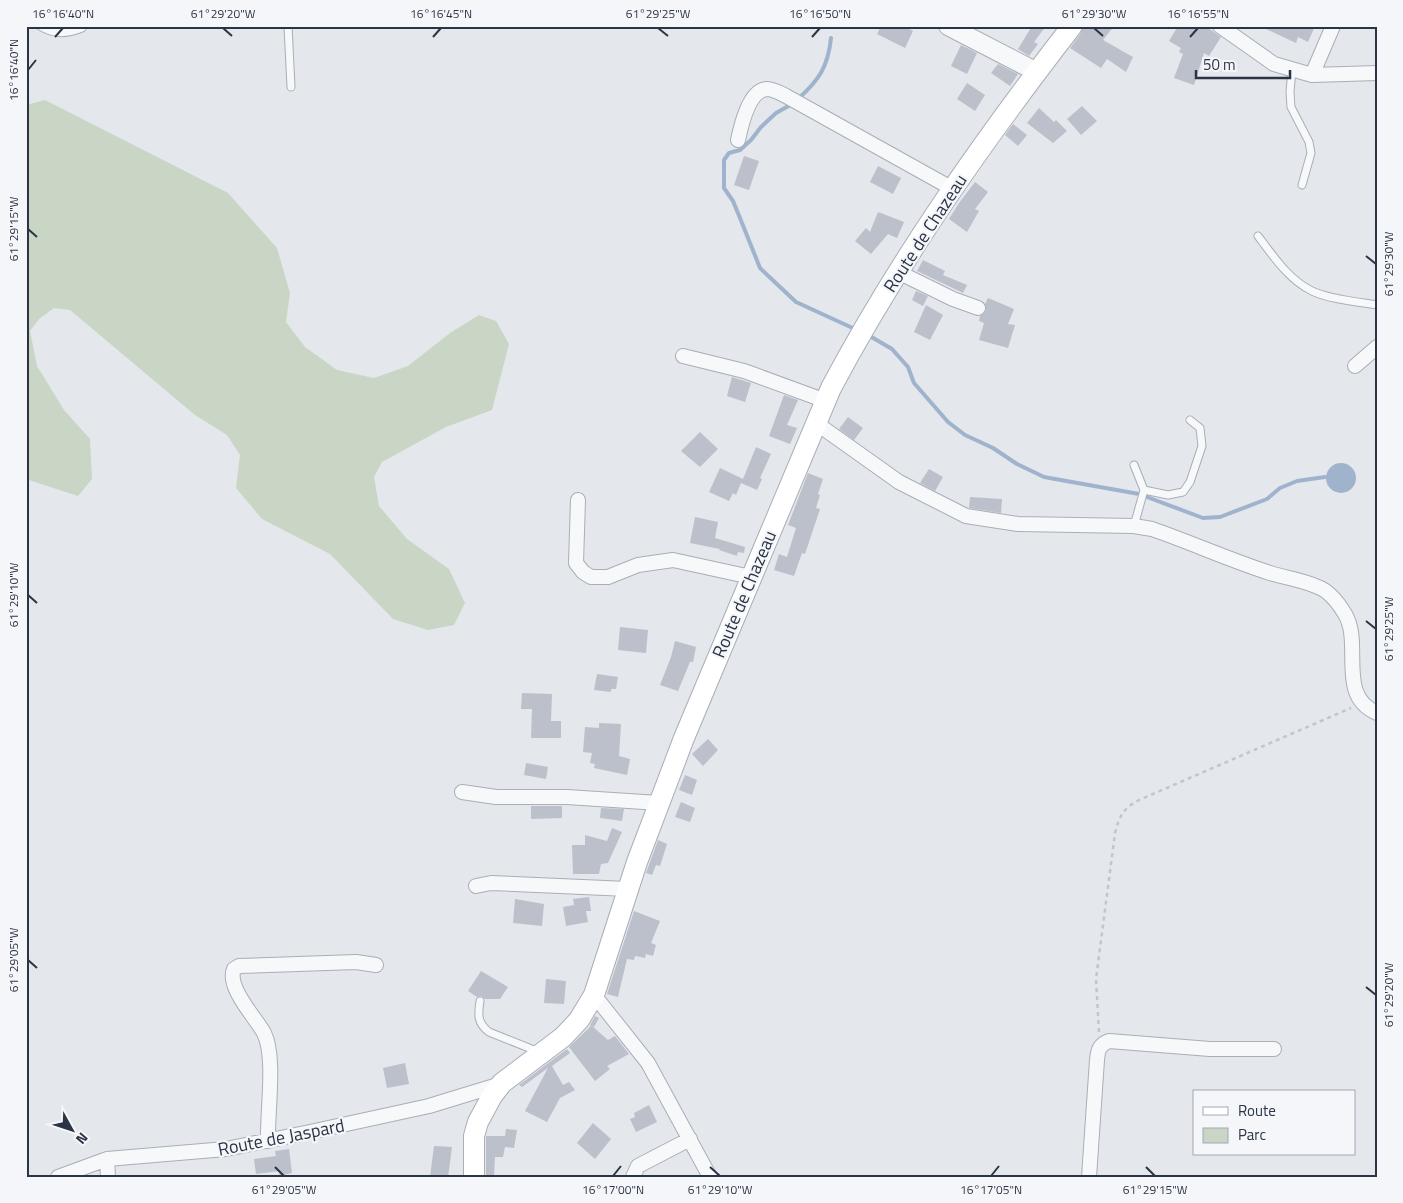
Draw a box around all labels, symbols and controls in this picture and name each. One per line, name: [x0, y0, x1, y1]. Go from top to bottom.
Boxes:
text: 16°16'40"N: [32, 4, 94, 23]
text: 61°29'20"W: [191, 4, 256, 23]
text: 16°16'45"N: [410, 4, 472, 23]
text: 61°29'25"W: [626, 4, 691, 23]
text: 16°16'50"N: [789, 4, 851, 23]
text: 61°29'30"W: [1062, 4, 1127, 23]
text: 16°16'55"N: [1167, 4, 1229, 23]
text: 16°16'40"N: [4, 39, 23, 101]
scale bar: [1196, 48, 1289, 80]
text: 50 m: [1203, 53, 1236, 76]
street label: Route de Chazeau: [877, 169, 973, 297]
text: 61°29'15"W: [4, 196, 23, 261]
text: 61°29'30"W: [1379, 231, 1398, 296]
street label: Route de Chazeau: [705, 526, 783, 662]
text: 61°29'10"W: [4, 562, 23, 627]
text: 61°29'25"W: [1379, 596, 1398, 661]
text: 61°29'05"W: [4, 927, 23, 992]
text: 61°29'20"W: [1379, 962, 1398, 1027]
legend: [1193, 1090, 1356, 1156]
text: Route: [1238, 1099, 1276, 1122]
north arrow: [48, 1106, 98, 1156]
street label: Route de Jaspard: [215, 1111, 347, 1163]
text: Parc: [1238, 1123, 1266, 1146]
text: N: [71, 1128, 94, 1149]
text: 61°29'05"W: [252, 1180, 317, 1199]
text: 16°17'00"N: [582, 1180, 644, 1199]
text: 61°29'10"W: [688, 1180, 753, 1199]
text: 16°17'05"N: [960, 1180, 1022, 1199]
text: 61°29'15"W: [1123, 1180, 1188, 1199]

